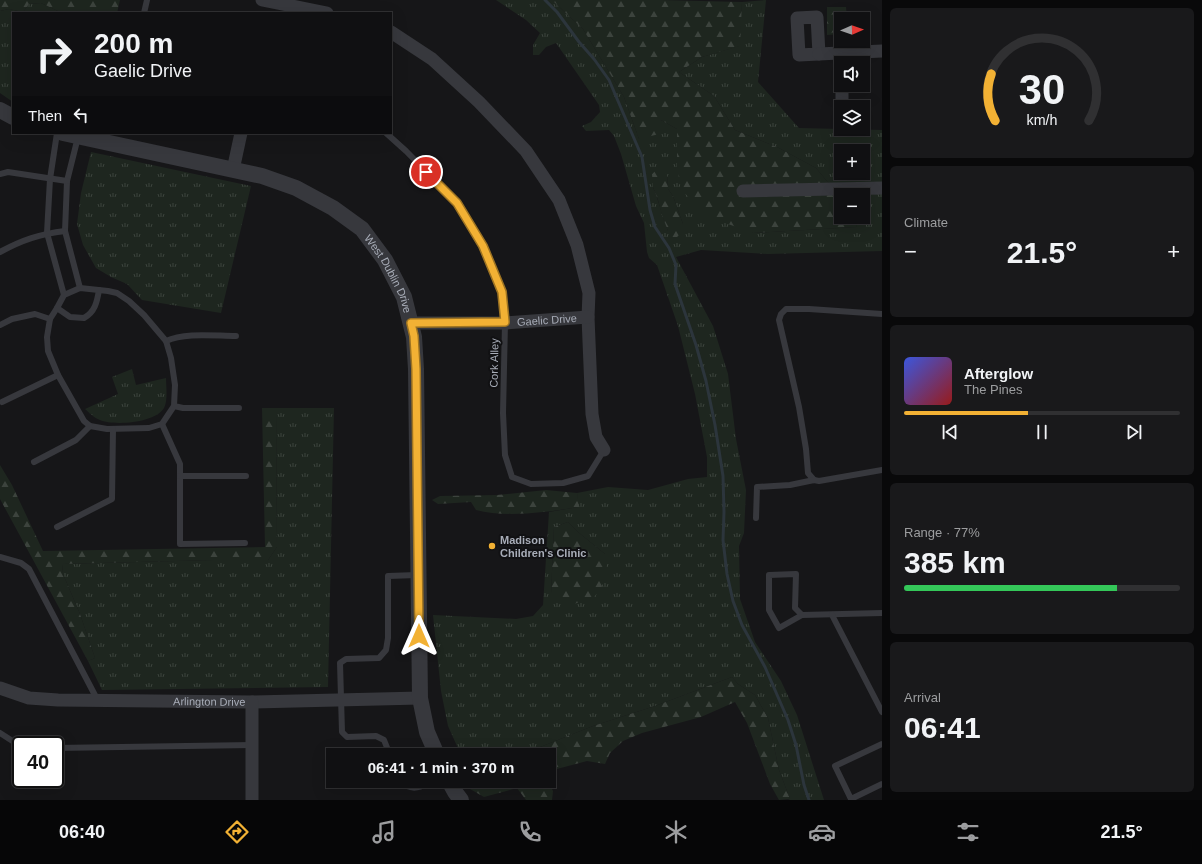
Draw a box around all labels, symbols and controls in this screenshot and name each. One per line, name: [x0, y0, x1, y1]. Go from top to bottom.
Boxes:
north arrow: [834, 12, 870, 48]
map controls: [834, 12, 870, 224]
icon: right: [28, 28, 80, 80]
text: 200 m: [94, 28, 173, 59]
button: sound: [834, 56, 870, 92]
text: Gaelic Drive: [94, 61, 192, 81]
text: 30: [1019, 66, 1065, 113]
button: layers: [834, 100, 870, 136]
icon: left: [70, 104, 92, 126]
text: Then: [28, 107, 62, 124]
text: km/h: [1027, 112, 1058, 128]
button: +: [834, 144, 870, 180]
pin: [409, 155, 443, 189]
icon: arrive: [415, 161, 437, 183]
button: −: [834, 188, 870, 224]
text: Climate: [904, 215, 948, 230]
street label: West Dublin Drive: [362, 232, 414, 314]
text: 21.5°: [1007, 236, 1077, 269]
text: −: [904, 239, 917, 264]
text: +: [1167, 239, 1180, 264]
street label: Gaelic Drive: [517, 312, 577, 328]
street label: Cork Alley: [488, 338, 500, 388]
text: Afterglow: [964, 365, 1033, 382]
text: The Pines: [964, 382, 1023, 397]
icon: previous: [939, 421, 961, 443]
icon: pause: [1031, 421, 1053, 443]
icon: next: [1123, 421, 1145, 443]
text: Range · 77%: [904, 525, 980, 540]
place label: Madison Children's Clinic: [500, 534, 586, 559]
marker: Madison Children's Clinic: [487, 541, 497, 551]
text: 385 km: [904, 546, 1006, 579]
position arrow: [398, 615, 440, 657]
text: Arrival: [904, 690, 941, 705]
street label: Arlington Drive: [173, 695, 245, 708]
text: 06:41: [904, 711, 981, 744]
speed limit sign: 40: [12, 736, 64, 788]
text: 06:41 · 1 min · 370 m: [368, 759, 514, 776]
icon: directions: [223, 818, 251, 846]
icon: music: [370, 818, 398, 846]
icon: phone: [516, 818, 544, 846]
icon: climate: [662, 818, 690, 846]
icon: car: [808, 818, 836, 846]
icon: filters: [954, 818, 982, 846]
text: 06:40: [59, 822, 105, 842]
text: 21.5°: [1101, 822, 1143, 842]

